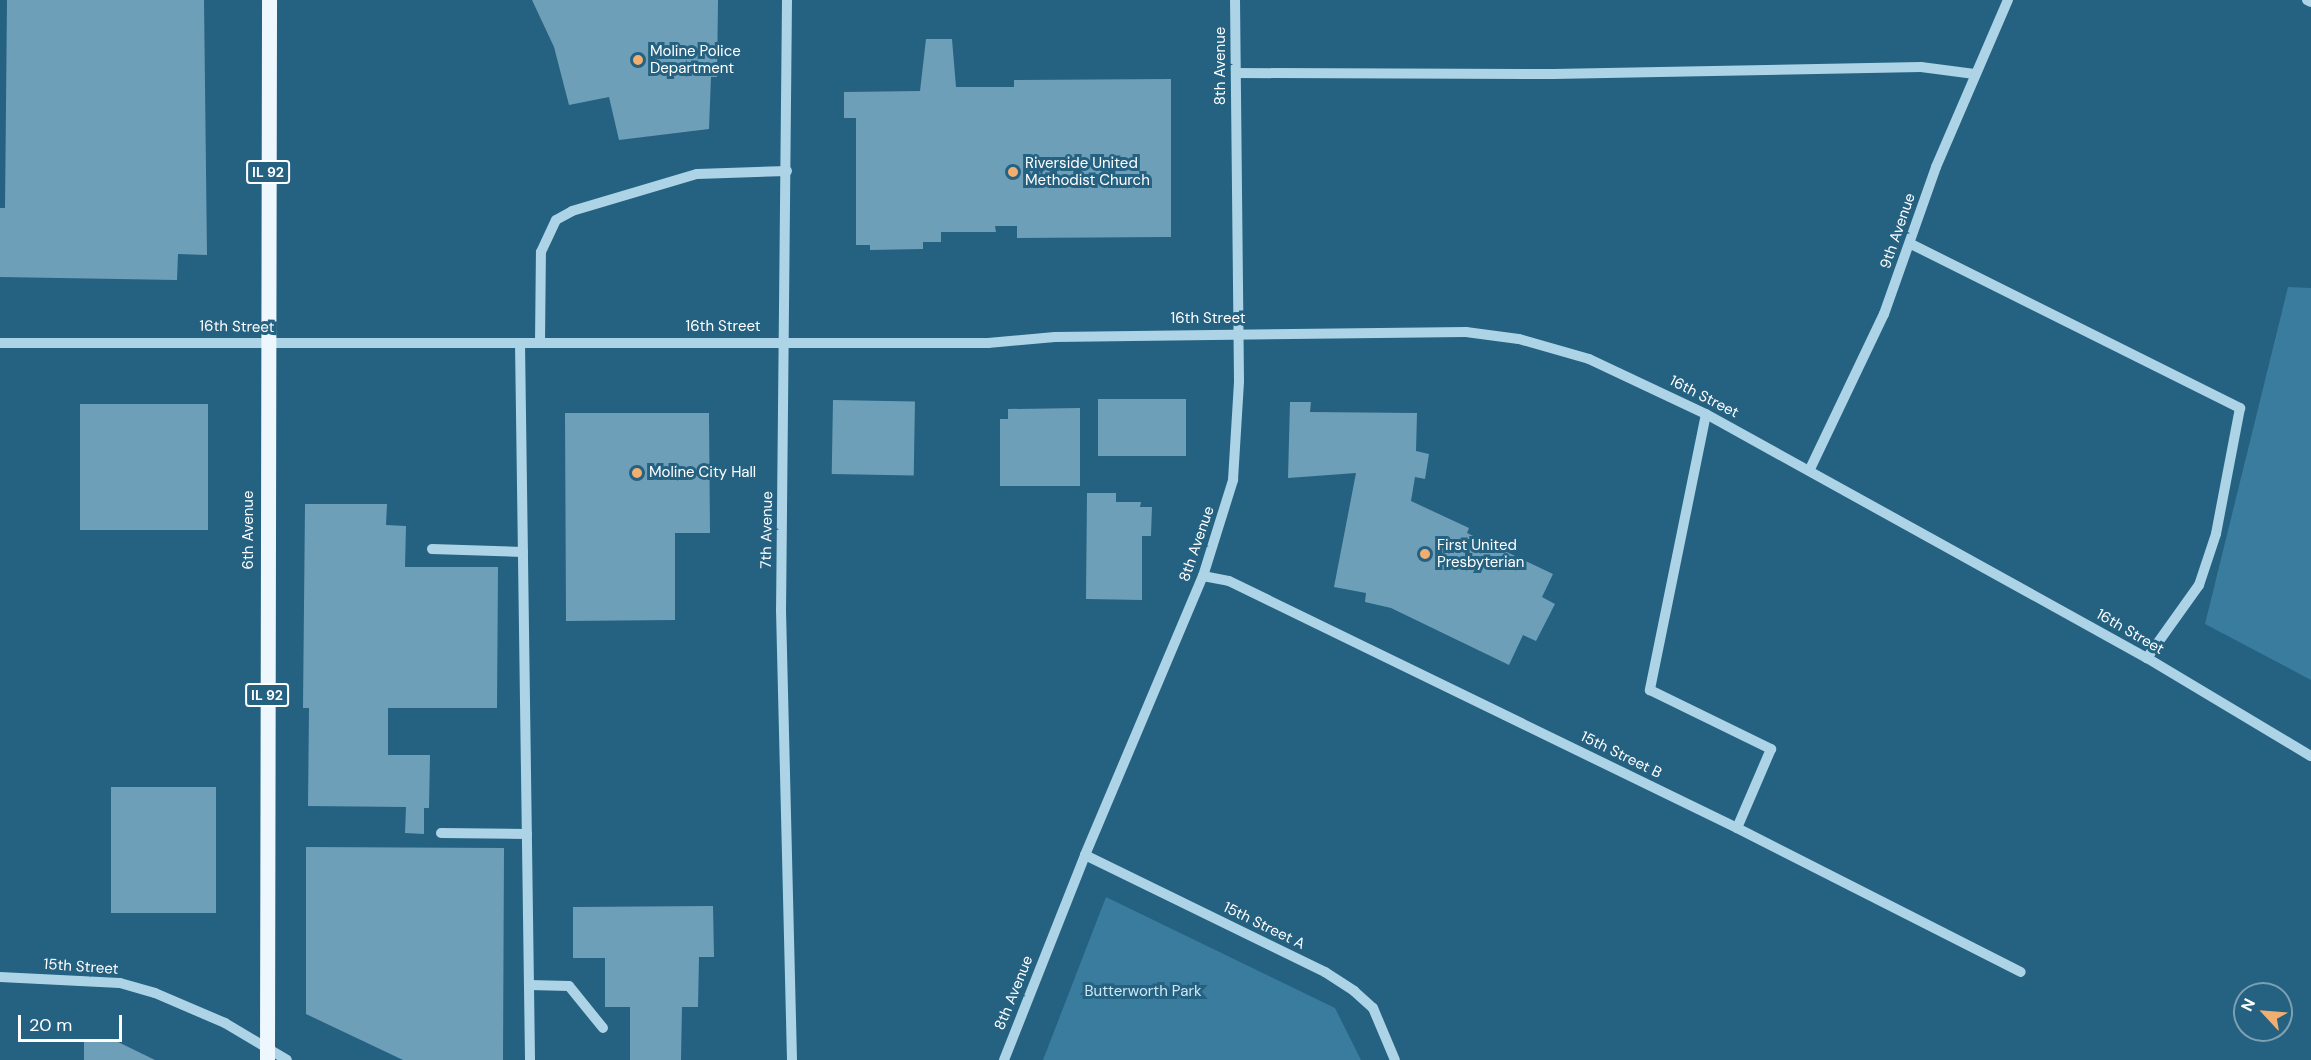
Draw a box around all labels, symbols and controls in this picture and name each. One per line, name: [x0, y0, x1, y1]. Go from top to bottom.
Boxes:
street label: 8th Avenue: [1212, 27, 1230, 105]
place label: Moline Police Department: [650, 42, 741, 77]
marker: Moline Police Department: [631, 53, 645, 67]
place label: Riverside United Methodist Church: [1025, 154, 1150, 189]
road number: IL 92: [246, 161, 290, 183]
marker: Riverside United Methodist Church: [1006, 165, 1020, 179]
street label: 9th Avenue: [1877, 191, 1919, 271]
street label: 16th Street: [1170, 310, 1246, 328]
street label: 16th Street: [199, 317, 275, 337]
street label: 16th Street: [685, 318, 761, 336]
street label: 16th Street: [1666, 372, 1742, 422]
place label: Moline City Hall: [649, 464, 756, 482]
marker: Moline City Hall: [630, 466, 644, 480]
street label: 6th Avenue: [240, 491, 258, 569]
street label: 7th Avenue: [757, 491, 777, 569]
street label: 8th Avenue: [1176, 504, 1218, 584]
place label: First United Presbyterian: [1437, 536, 1524, 571]
marker: First United Presbyterian: [1418, 547, 1432, 561]
street label: 16th Street: [2093, 605, 2167, 659]
road number: IL 92: [244, 684, 290, 706]
street label: 15th Street B: [1578, 728, 1664, 782]
street label: 15th Street A: [1220, 898, 1308, 954]
street label: 8th Avenue: [991, 953, 1037, 1033]
street label: 15th Street: [43, 955, 119, 979]
north arrow: [2233, 982, 2293, 1042]
park label: Butterworth Park: [1085, 983, 1201, 1001]
text: N: [2236, 995, 2260, 1015]
scale bar: [21, 1003, 124, 1041]
text: 20 m: [29, 1013, 72, 1037]

